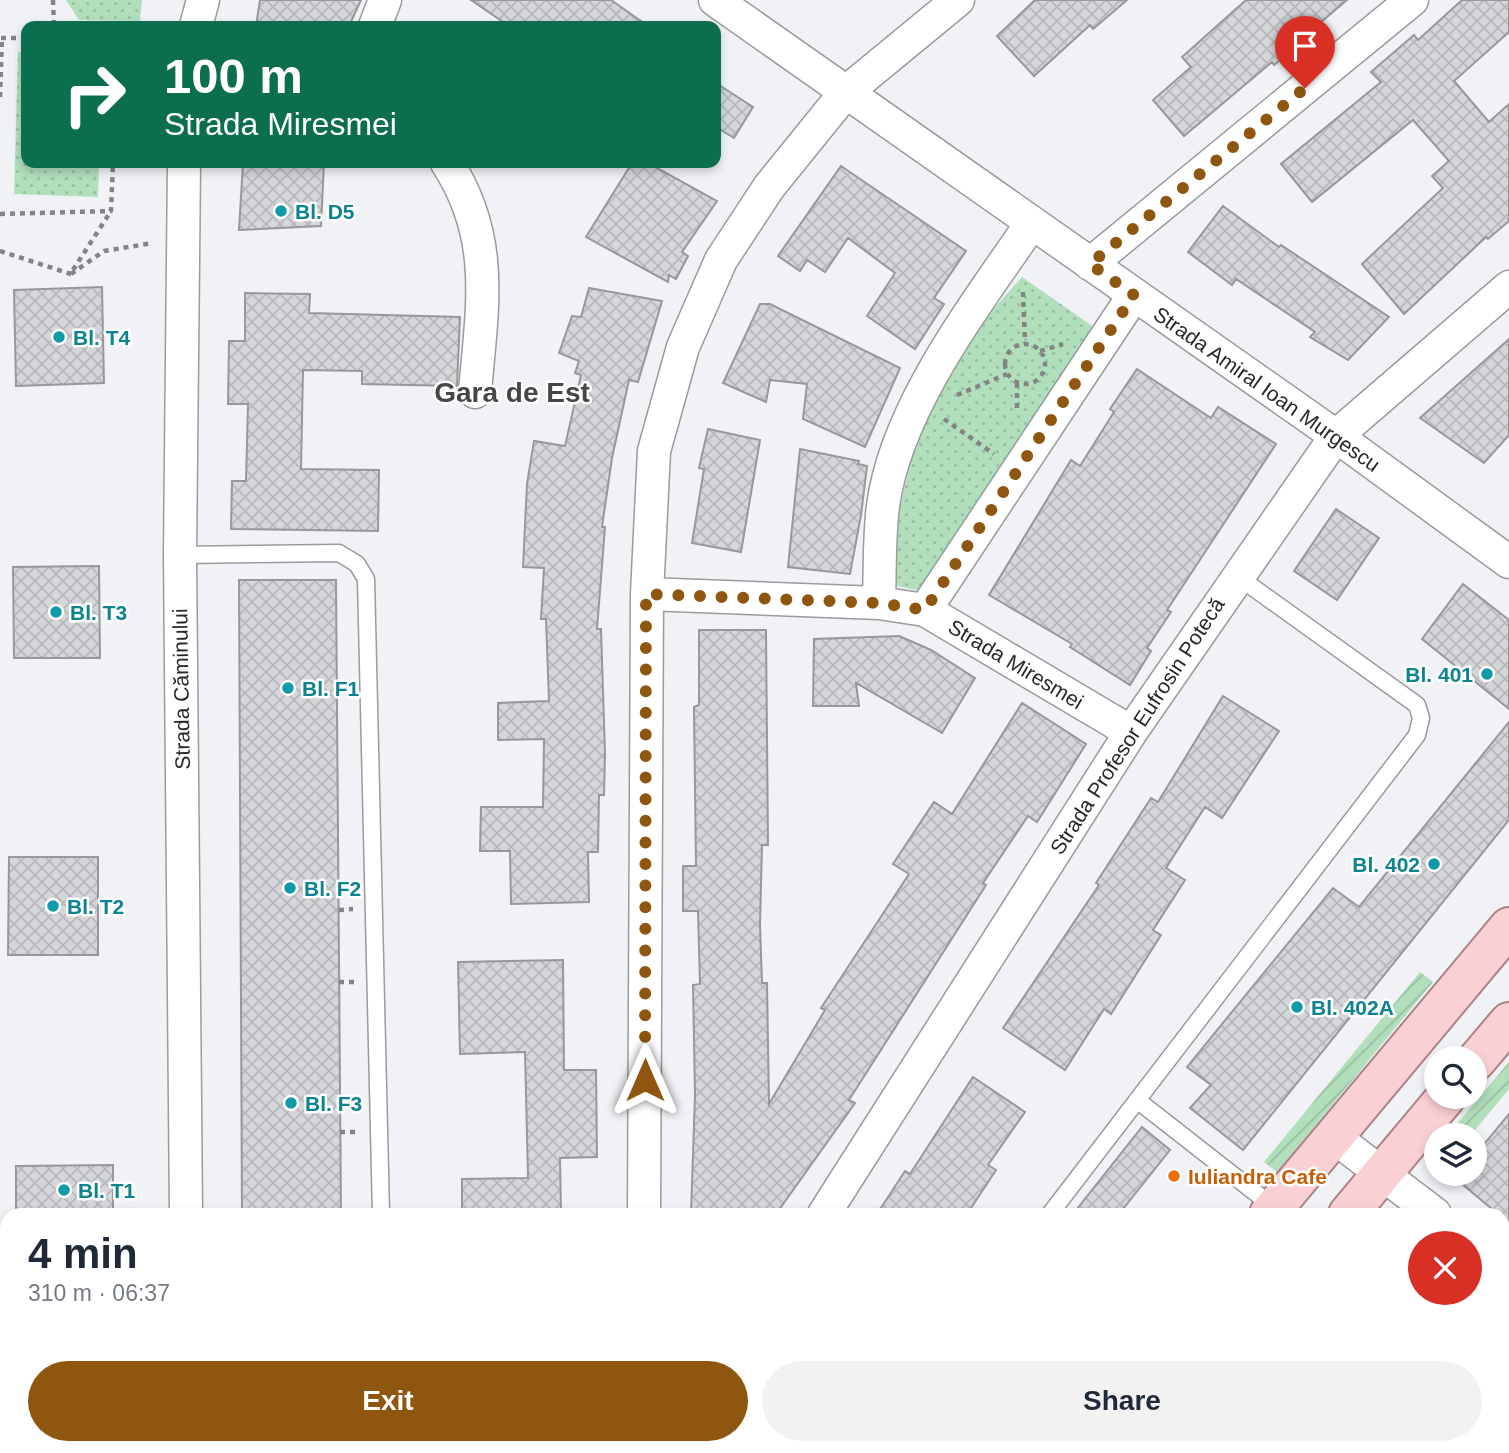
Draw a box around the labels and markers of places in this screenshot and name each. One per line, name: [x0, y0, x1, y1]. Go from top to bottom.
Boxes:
pin: [1275, 16, 1335, 88]
place label: Bl. D5: [295, 200, 355, 223]
marker: Bl. D5: [273, 203, 289, 219]
place label: Bl. T4: [73, 326, 130, 349]
marker: Bl. T4: [51, 329, 67, 345]
place label: Bl. T3: [70, 601, 127, 624]
marker: Bl. T3: [48, 604, 64, 620]
place label: Bl. 401: [1405, 663, 1473, 686]
marker: Bl. 401: [1479, 666, 1495, 682]
place label: Bl. F1: [302, 677, 359, 700]
marker: Bl. F1: [280, 680, 296, 696]
place label: Bl. 402: [1352, 853, 1420, 876]
marker: Bl. 402: [1426, 856, 1442, 872]
place label: Bl. F2: [304, 877, 361, 900]
marker: Bl. F2: [282, 880, 298, 896]
place label: Bl. T2: [67, 895, 124, 918]
marker: Bl. T2: [45, 898, 61, 914]
place label: Bl. 402A: [1311, 996, 1394, 1019]
marker: Bl. 402A: [1289, 999, 1305, 1015]
place label: Bl. F3: [305, 1092, 362, 1115]
marker: Bl. F3: [283, 1095, 299, 1111]
place label: Iuliandra Cafe: [1188, 1165, 1327, 1188]
marker: Iuliandra Cafe: [1166, 1168, 1182, 1184]
place label: Bl. T1: [78, 1179, 135, 1202]
marker: Bl. T1: [56, 1182, 72, 1198]

